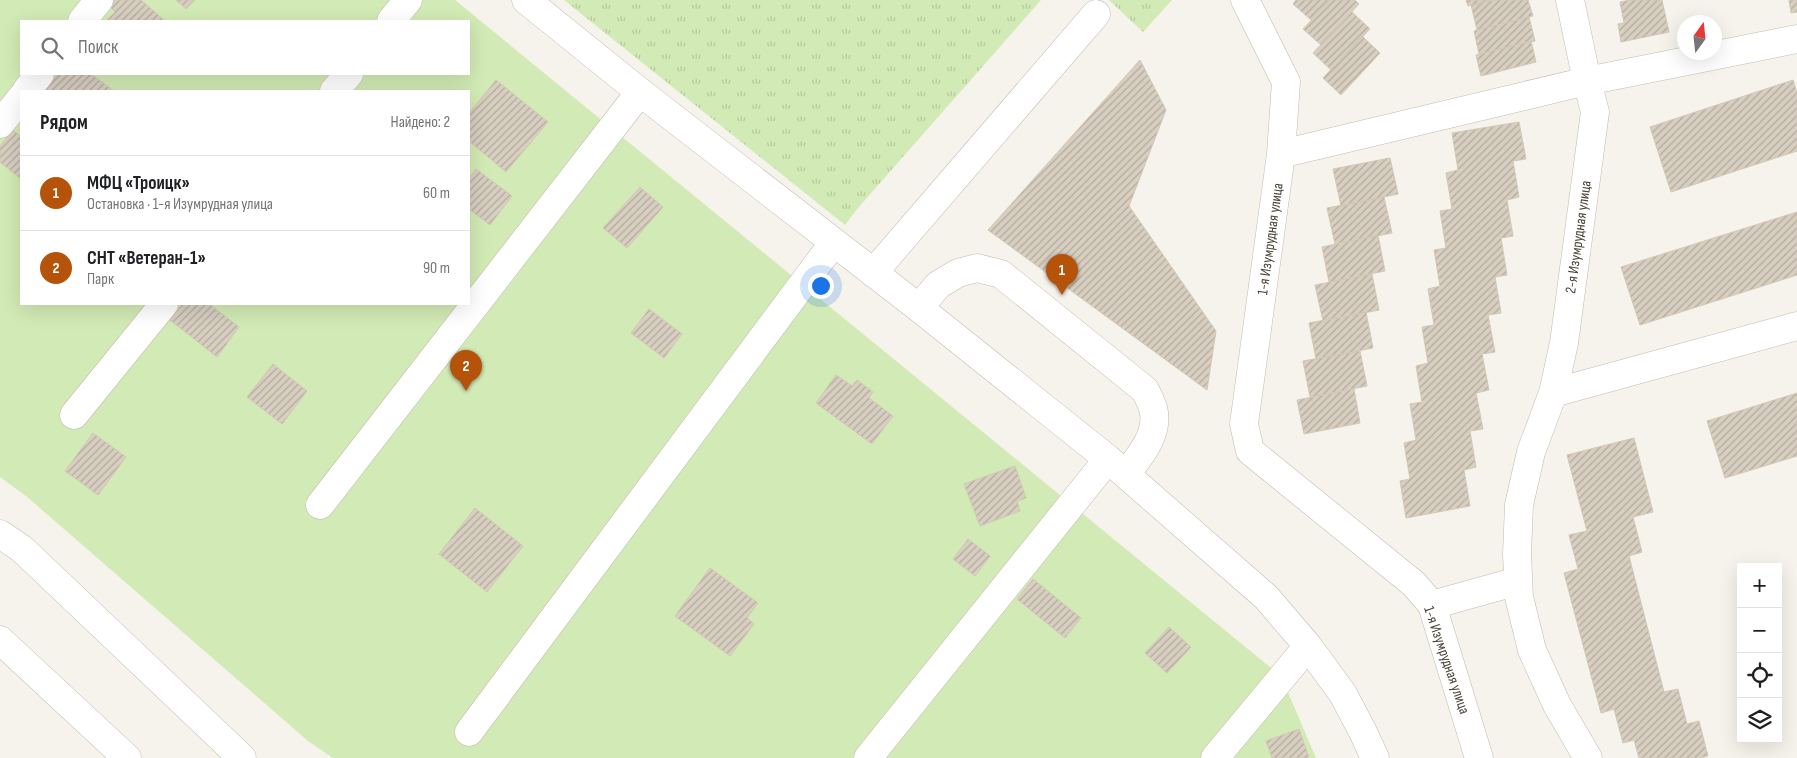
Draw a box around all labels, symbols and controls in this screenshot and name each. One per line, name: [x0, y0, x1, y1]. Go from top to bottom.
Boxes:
north arrow: [1677, 15, 1722, 60]
search box: [20, 20, 470, 75]
icon: search: [38, 34, 66, 62]
text: Поиск: [78, 36, 118, 59]
text: Рядом: [40, 110, 88, 135]
text: Найдено: 2: [391, 113, 450, 132]
text: МФЦ «Троицк»: [87, 172, 190, 195]
street label: 2-я Изумрудная улица: [1561, 179, 1596, 295]
street label: 1-я Изумрудная улица: [1253, 182, 1288, 296]
text: 1: [53, 184, 59, 203]
text: 60 m: [423, 184, 450, 203]
text: Остановка · 1-я Изумрудная улица: [87, 195, 273, 214]
text: СНТ «Ветеран-1»: [87, 247, 206, 270]
pin: 1: [1046, 254, 1078, 295]
text: 2: [52, 259, 60, 278]
text: 90 m: [423, 259, 450, 278]
text: Парк: [87, 270, 114, 289]
your location: [808, 273, 834, 299]
pin: 2: [450, 350, 482, 391]
map controls: [1737, 563, 1782, 743]
button: +: [1737, 563, 1782, 608]
street label: 1-я Изумрудная улица: [1419, 604, 1474, 717]
button: −: [1737, 608, 1782, 653]
button: locate: [1737, 653, 1782, 698]
button: layers: [1737, 698, 1782, 743]

